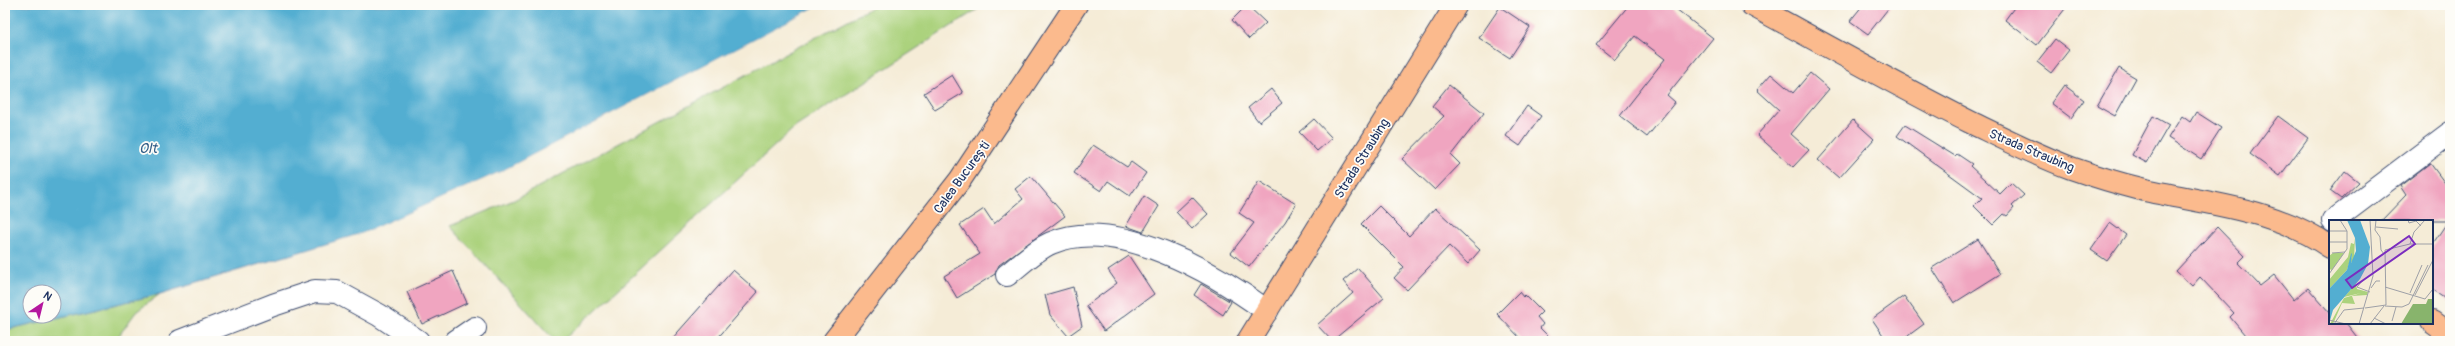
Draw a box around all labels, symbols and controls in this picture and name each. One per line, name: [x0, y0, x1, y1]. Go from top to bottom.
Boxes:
street label: Strada Straubing: [1331, 115, 1393, 201]
street label: Strada Straubing: [1987, 126, 2077, 176]
street label: Calea București: [930, 138, 993, 217]
water label: Olt: [139, 140, 158, 157]
inset map: [2329, 220, 2433, 324]
north arrow: [22, 284, 62, 324]
text: N: [41, 289, 55, 304]

